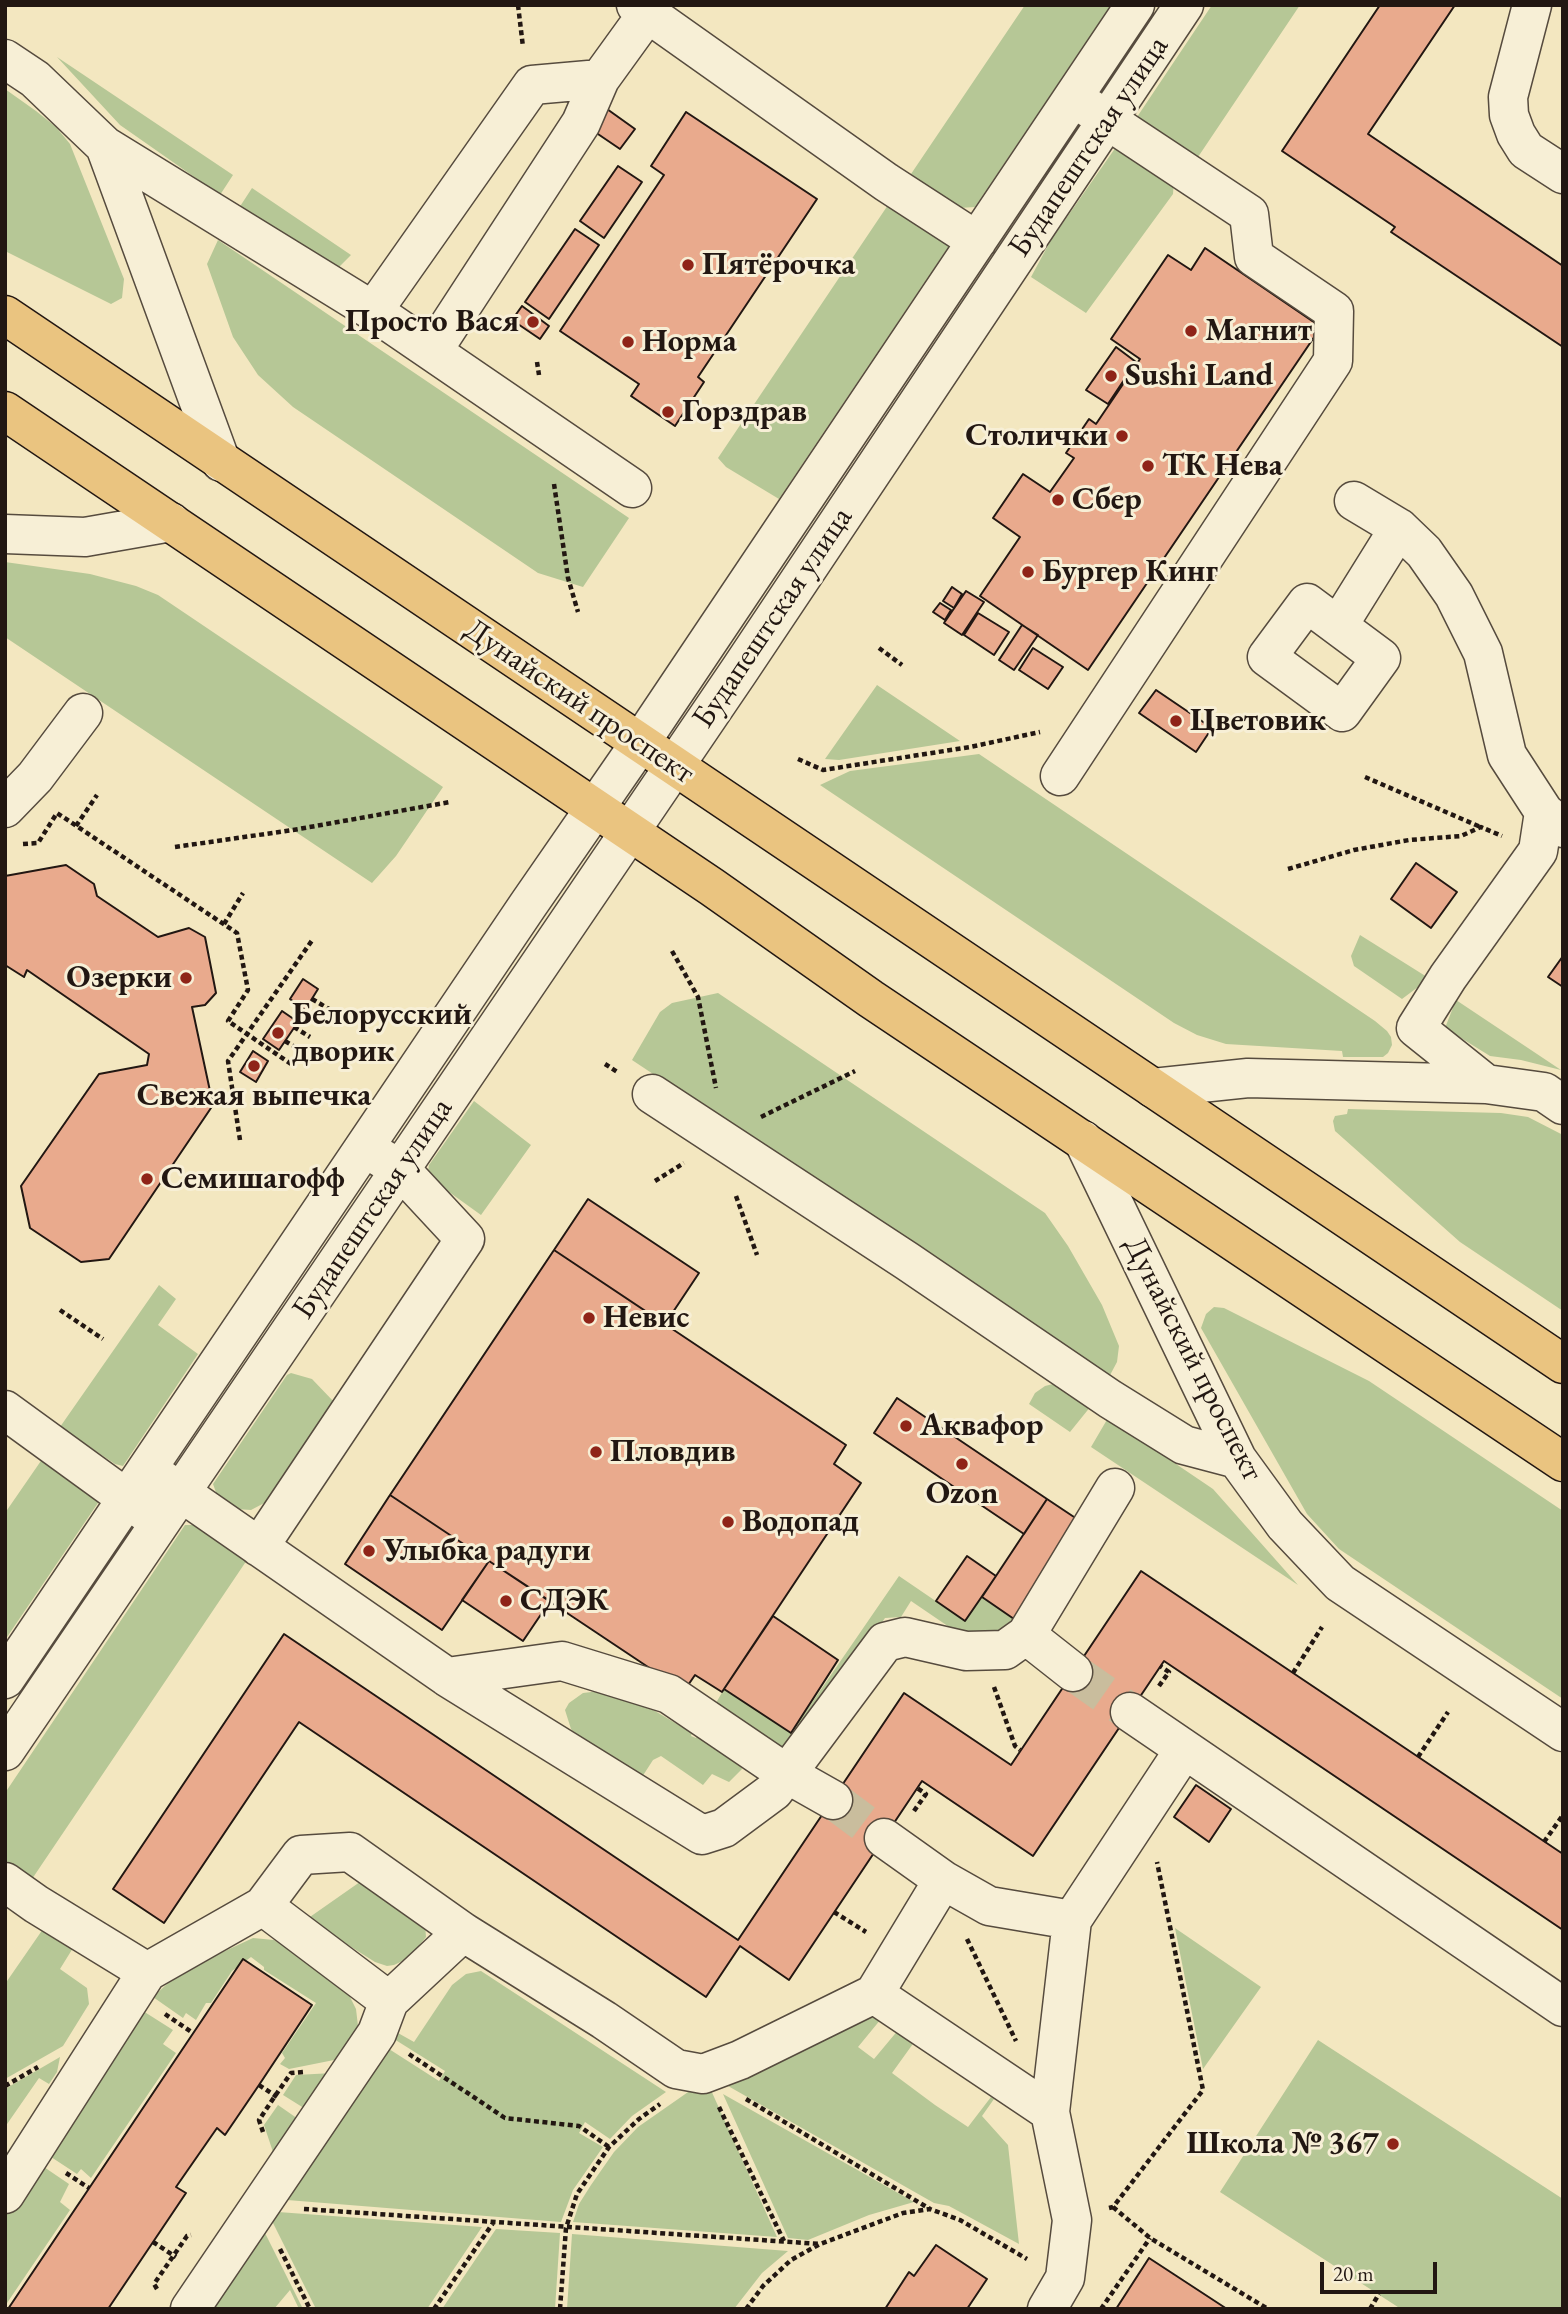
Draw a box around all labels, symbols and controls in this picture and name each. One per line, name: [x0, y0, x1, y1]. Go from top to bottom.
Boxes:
street label: Будапештская улица: [1001, 29, 1177, 265]
place label: Пятёрочка: [702, 246, 855, 284]
marker: Пятёрочка: [680, 257, 696, 273]
place label: Просто Вася: [345, 303, 519, 341]
place label: Магнит: [1205, 312, 1312, 350]
marker: Просто Вася: [525, 314, 541, 330]
place label: Норма: [642, 323, 737, 361]
marker: Магнит: [1183, 323, 1199, 339]
marker: Норма: [620, 334, 636, 350]
place label: Sushi Land: [1125, 357, 1273, 395]
marker: Sushi Land: [1103, 368, 1119, 384]
place label: Горздрав: [682, 393, 807, 431]
marker: Горздрав: [660, 404, 676, 420]
place label: Столички: [965, 417, 1108, 455]
marker: Столички: [1114, 428, 1130, 444]
place label: ТК Нева: [1162, 447, 1283, 485]
marker: ТК Нева: [1140, 458, 1156, 474]
place label: Сбер: [1072, 481, 1142, 519]
marker: Сбер: [1050, 492, 1066, 508]
street label: Будапештская улица: [685, 500, 861, 736]
place label: Бургер Кинг: [1042, 553, 1218, 591]
marker: Бургер Кинг: [1020, 564, 1036, 580]
street label: Дунайский проспект: [457, 611, 701, 793]
place label: Цветовик: [1190, 702, 1326, 740]
marker: Цветовик: [1168, 713, 1184, 729]
place label: Озерки: [66, 959, 172, 997]
marker: Озерки: [178, 970, 194, 986]
place label: Белорусский дворик: [292, 996, 472, 1071]
marker: Белорусский дворик: [270, 1025, 286, 1041]
marker: Свежая выпечка: [246, 1058, 262, 1074]
place label: Свежая выпечка: [137, 1077, 371, 1115]
street label: Будапештская улица: [285, 1091, 461, 1327]
place label: Семишагофф: [161, 1160, 345, 1198]
marker: Семишагофф: [139, 1171, 155, 1187]
street label: Дунайский проспект: [1115, 1230, 1271, 1488]
place label: Невис: [603, 1299, 689, 1337]
marker: Невис: [581, 1310, 597, 1326]
place label: Аквафор: [920, 1407, 1043, 1445]
marker: Аквафор: [898, 1418, 914, 1434]
place label: Пловдив: [610, 1433, 736, 1471]
marker: Пловдив: [588, 1444, 604, 1460]
marker: Ozon: [954, 1456, 970, 1472]
place label: Ozon: [926, 1475, 998, 1513]
place label: Водопад: [742, 1503, 859, 1541]
marker: Водопад: [720, 1514, 736, 1530]
place label: Улыбка радуги: [383, 1532, 591, 1570]
marker: Улыбка радуги: [361, 1543, 377, 1559]
place label: СДЭК: [520, 1582, 609, 1620]
marker: СДЭК: [498, 1593, 514, 1609]
place label: Школа № 367: [1187, 2125, 1379, 2163]
marker: Школа № 367: [1385, 2136, 1401, 2152]
scale bar: [1323, 2248, 1440, 2292]
text: 20 m: [1333, 2260, 1374, 2287]

